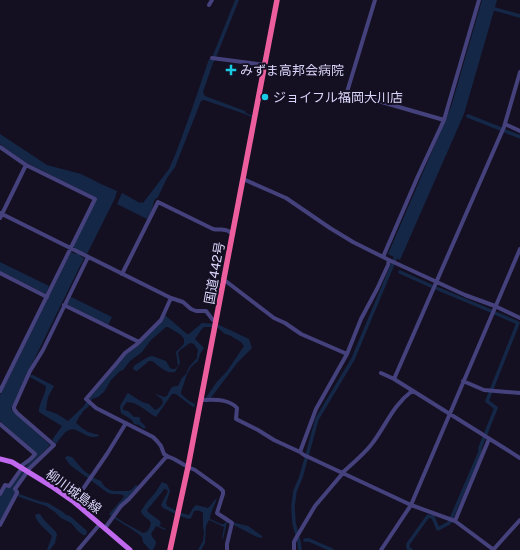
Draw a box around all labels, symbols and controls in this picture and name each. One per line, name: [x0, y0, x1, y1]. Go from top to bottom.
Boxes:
place label: みずま高邦会病院: [240, 63, 344, 78]
marker: みずま高邦会病院: [225, 64, 237, 76]
place label: ジョイフル福岡大川店: [273, 90, 403, 105]
marker: ジョイフル福岡大川店: [260, 92, 270, 102]
street label: 国道442号: [202, 241, 227, 305]
street label: 柳川城島線: [43, 466, 104, 517]

